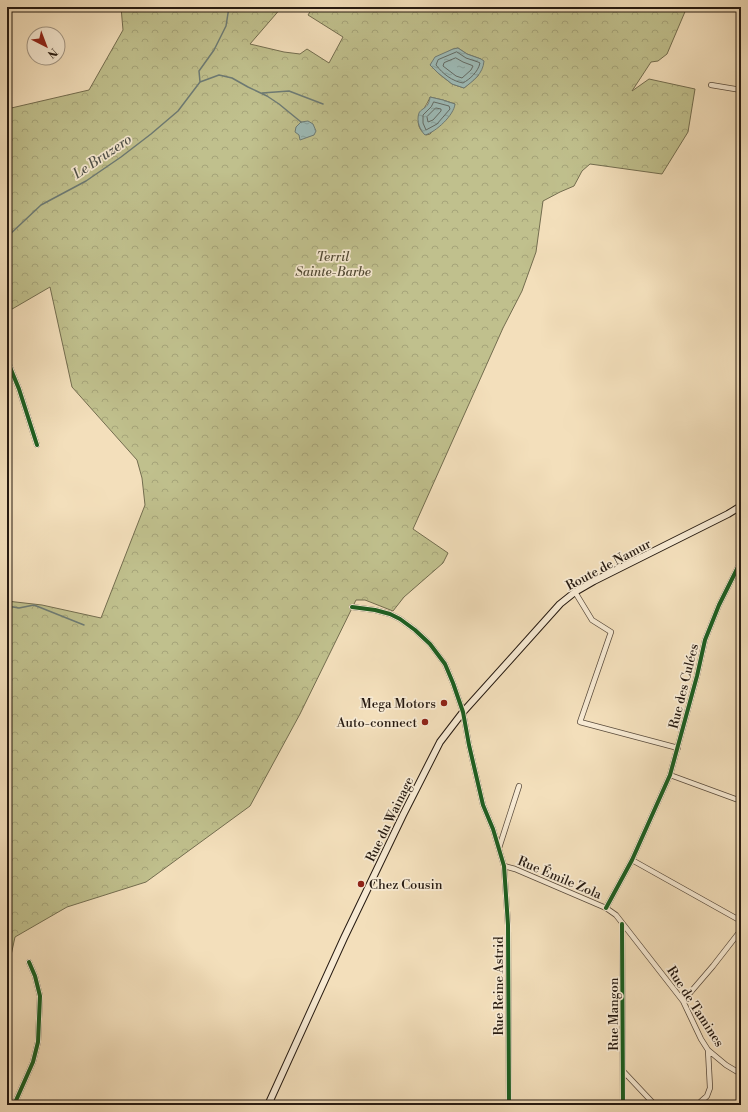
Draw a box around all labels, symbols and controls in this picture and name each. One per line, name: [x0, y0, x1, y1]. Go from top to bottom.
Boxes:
north arrow: [26, 26, 66, 66]
text: N: [44, 45, 60, 61]
water label: Le Bruzero: [69, 131, 135, 184]
park label: Terril Sainte-Barbe: [295, 249, 371, 280]
street label: Route de Namur: [563, 535, 654, 594]
street label: Rue des Culées: [666, 642, 702, 730]
place label: Mega Motors: [360, 696, 436, 712]
marker: Mega Motors: [439, 698, 449, 708]
place label: Auto-connect: [336, 715, 417, 731]
marker: Auto-connect: [420, 717, 430, 727]
street label: Rue du Wainage: [362, 774, 418, 864]
street label: Rue Émile Zola: [515, 852, 605, 903]
place label: Chez Cousin: [369, 877, 443, 893]
marker: Chez Cousin: [356, 879, 366, 889]
street label: Rue Reine Astrid: [491, 936, 507, 1036]
street label: Rue de Tamines: [663, 963, 727, 1050]
street label: Rue Mangon: [606, 977, 622, 1051]

